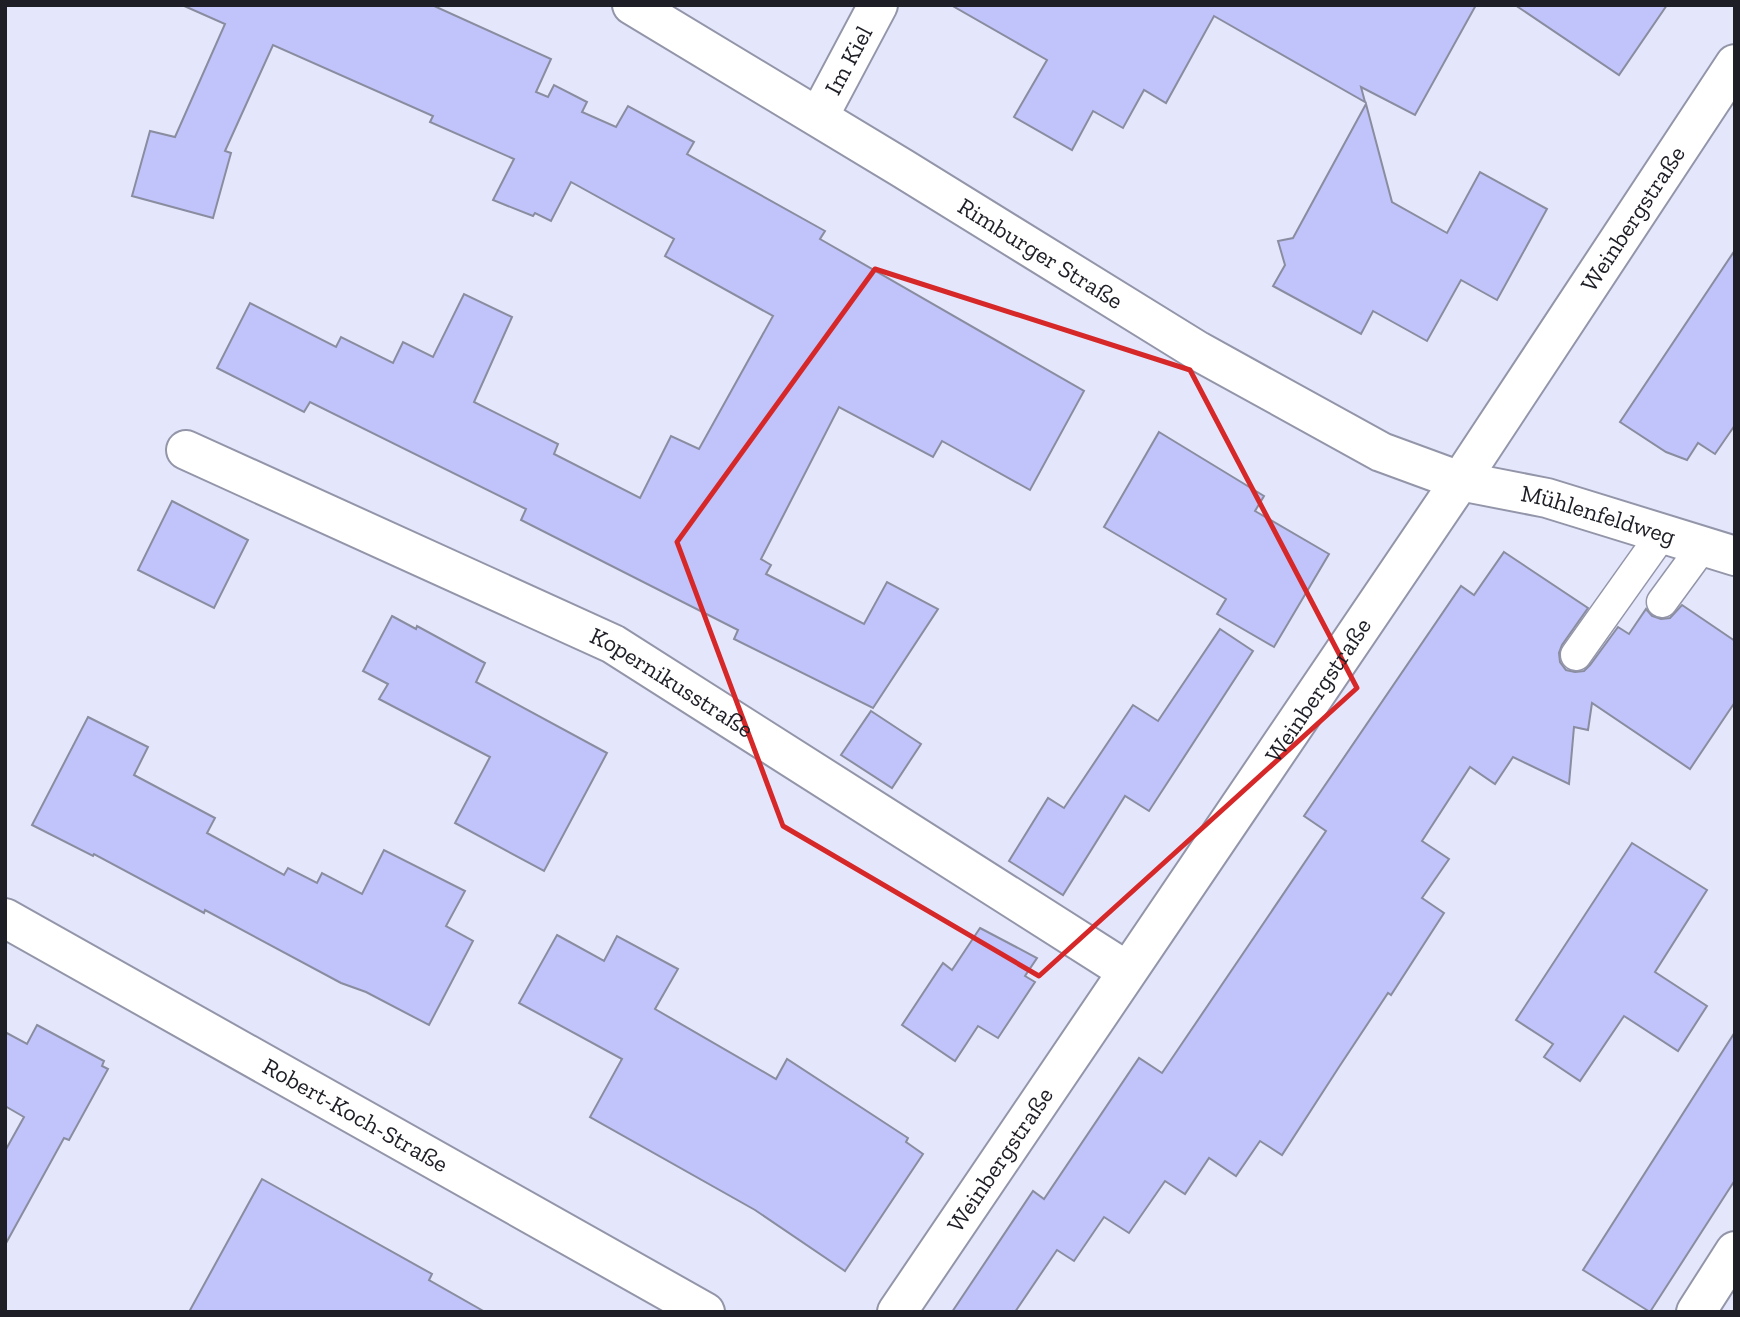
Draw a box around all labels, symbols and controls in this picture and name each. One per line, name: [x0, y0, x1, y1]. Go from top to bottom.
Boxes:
street label: Im Kiel: [818, 21, 878, 99]
street label: Weinbergstraße: [1574, 140, 1691, 297]
street label: Rimburger Straße: [953, 191, 1128, 315]
street label: Mühlenfeldweg: [1519, 478, 1679, 551]
street label: Weinbergstraße: [1259, 612, 1377, 768]
street label: Kopernikusstraße: [586, 621, 759, 744]
street label: Robert-Koch-Straße: [258, 1051, 453, 1178]
street label: Weinbergstraße: [941, 1082, 1059, 1237]

